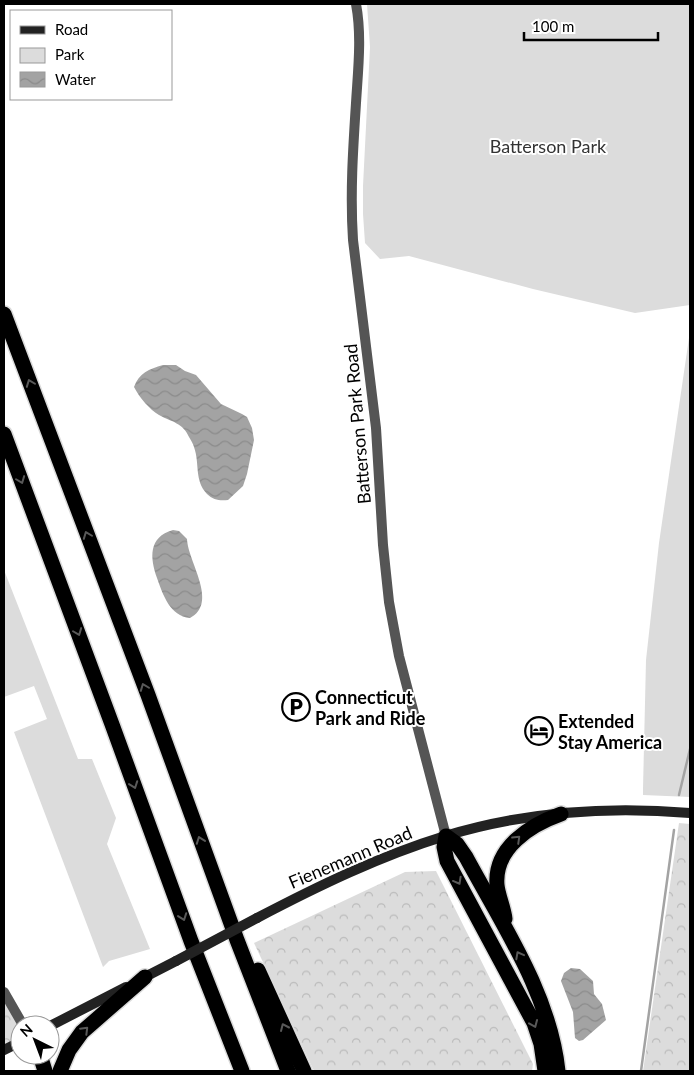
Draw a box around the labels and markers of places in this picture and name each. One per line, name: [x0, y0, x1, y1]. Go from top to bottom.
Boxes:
place label: Connecticut Park and Ride: [315, 686, 426, 729]
parking icon: Connecticut Park and Ride: [281, 692, 311, 722]
place label: Extended Stay America: [558, 710, 662, 753]
hotel icon: Extended Stay America: [524, 716, 554, 746]

